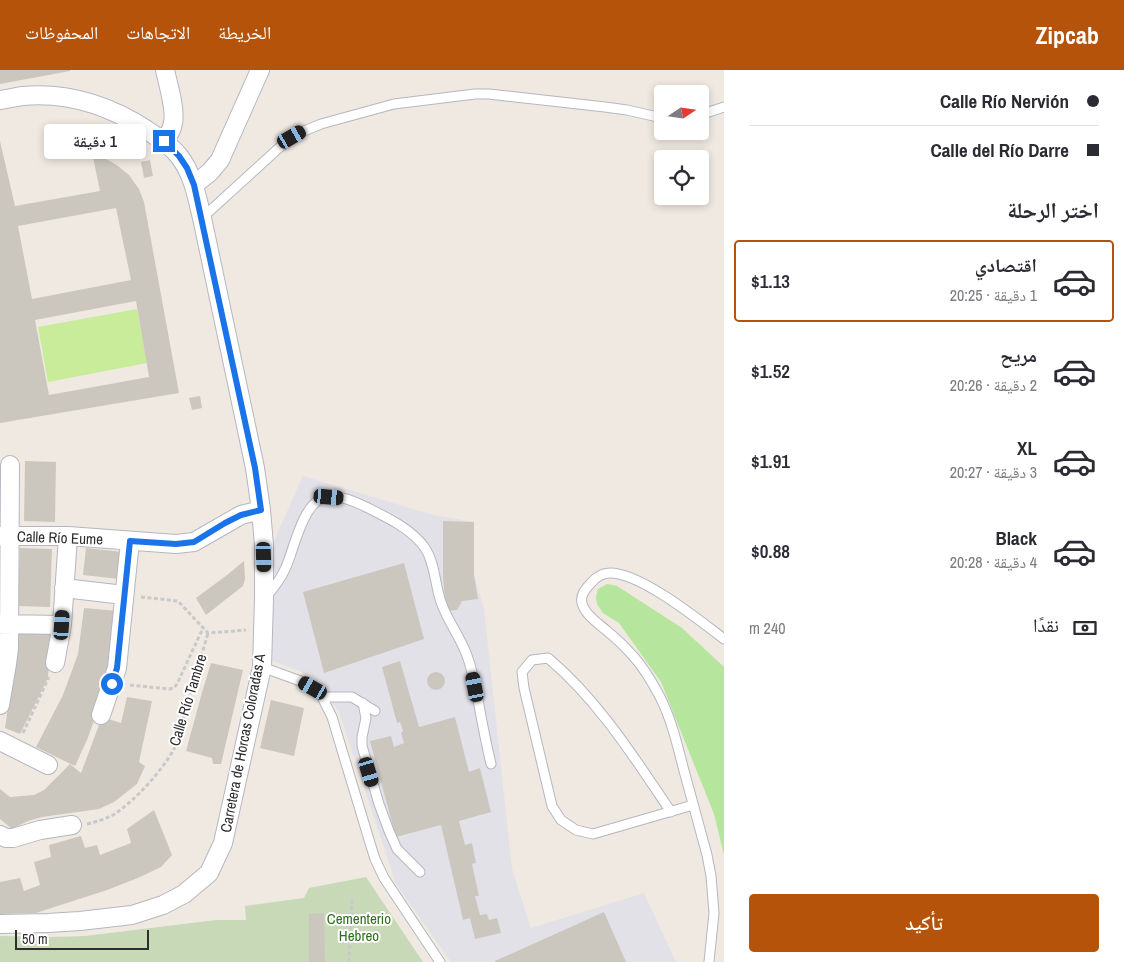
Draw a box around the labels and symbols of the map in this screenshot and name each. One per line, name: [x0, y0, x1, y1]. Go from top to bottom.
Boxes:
north arrow: [654, 85, 709, 140]
car: [275, 123, 308, 151]
callout: 1 دقيقة: [44, 124, 146, 158]
route end: [153, 130, 175, 152]
car: [313, 488, 344, 506]
street label: Calle Río Eume: [17, 526, 104, 550]
car: [255, 542, 272, 572]
car: [53, 610, 70, 640]
street label: Calle Río Tambre: [164, 651, 212, 748]
street label: Carretera de Horcas Coloradas A: [215, 651, 270, 834]
car: [464, 671, 485, 703]
route start: [101, 673, 123, 695]
car: [296, 674, 329, 702]
car: [357, 755, 380, 789]
park label: Cementerio Hebreo: [327, 908, 391, 946]
scale bar: [15, 927, 149, 950]

